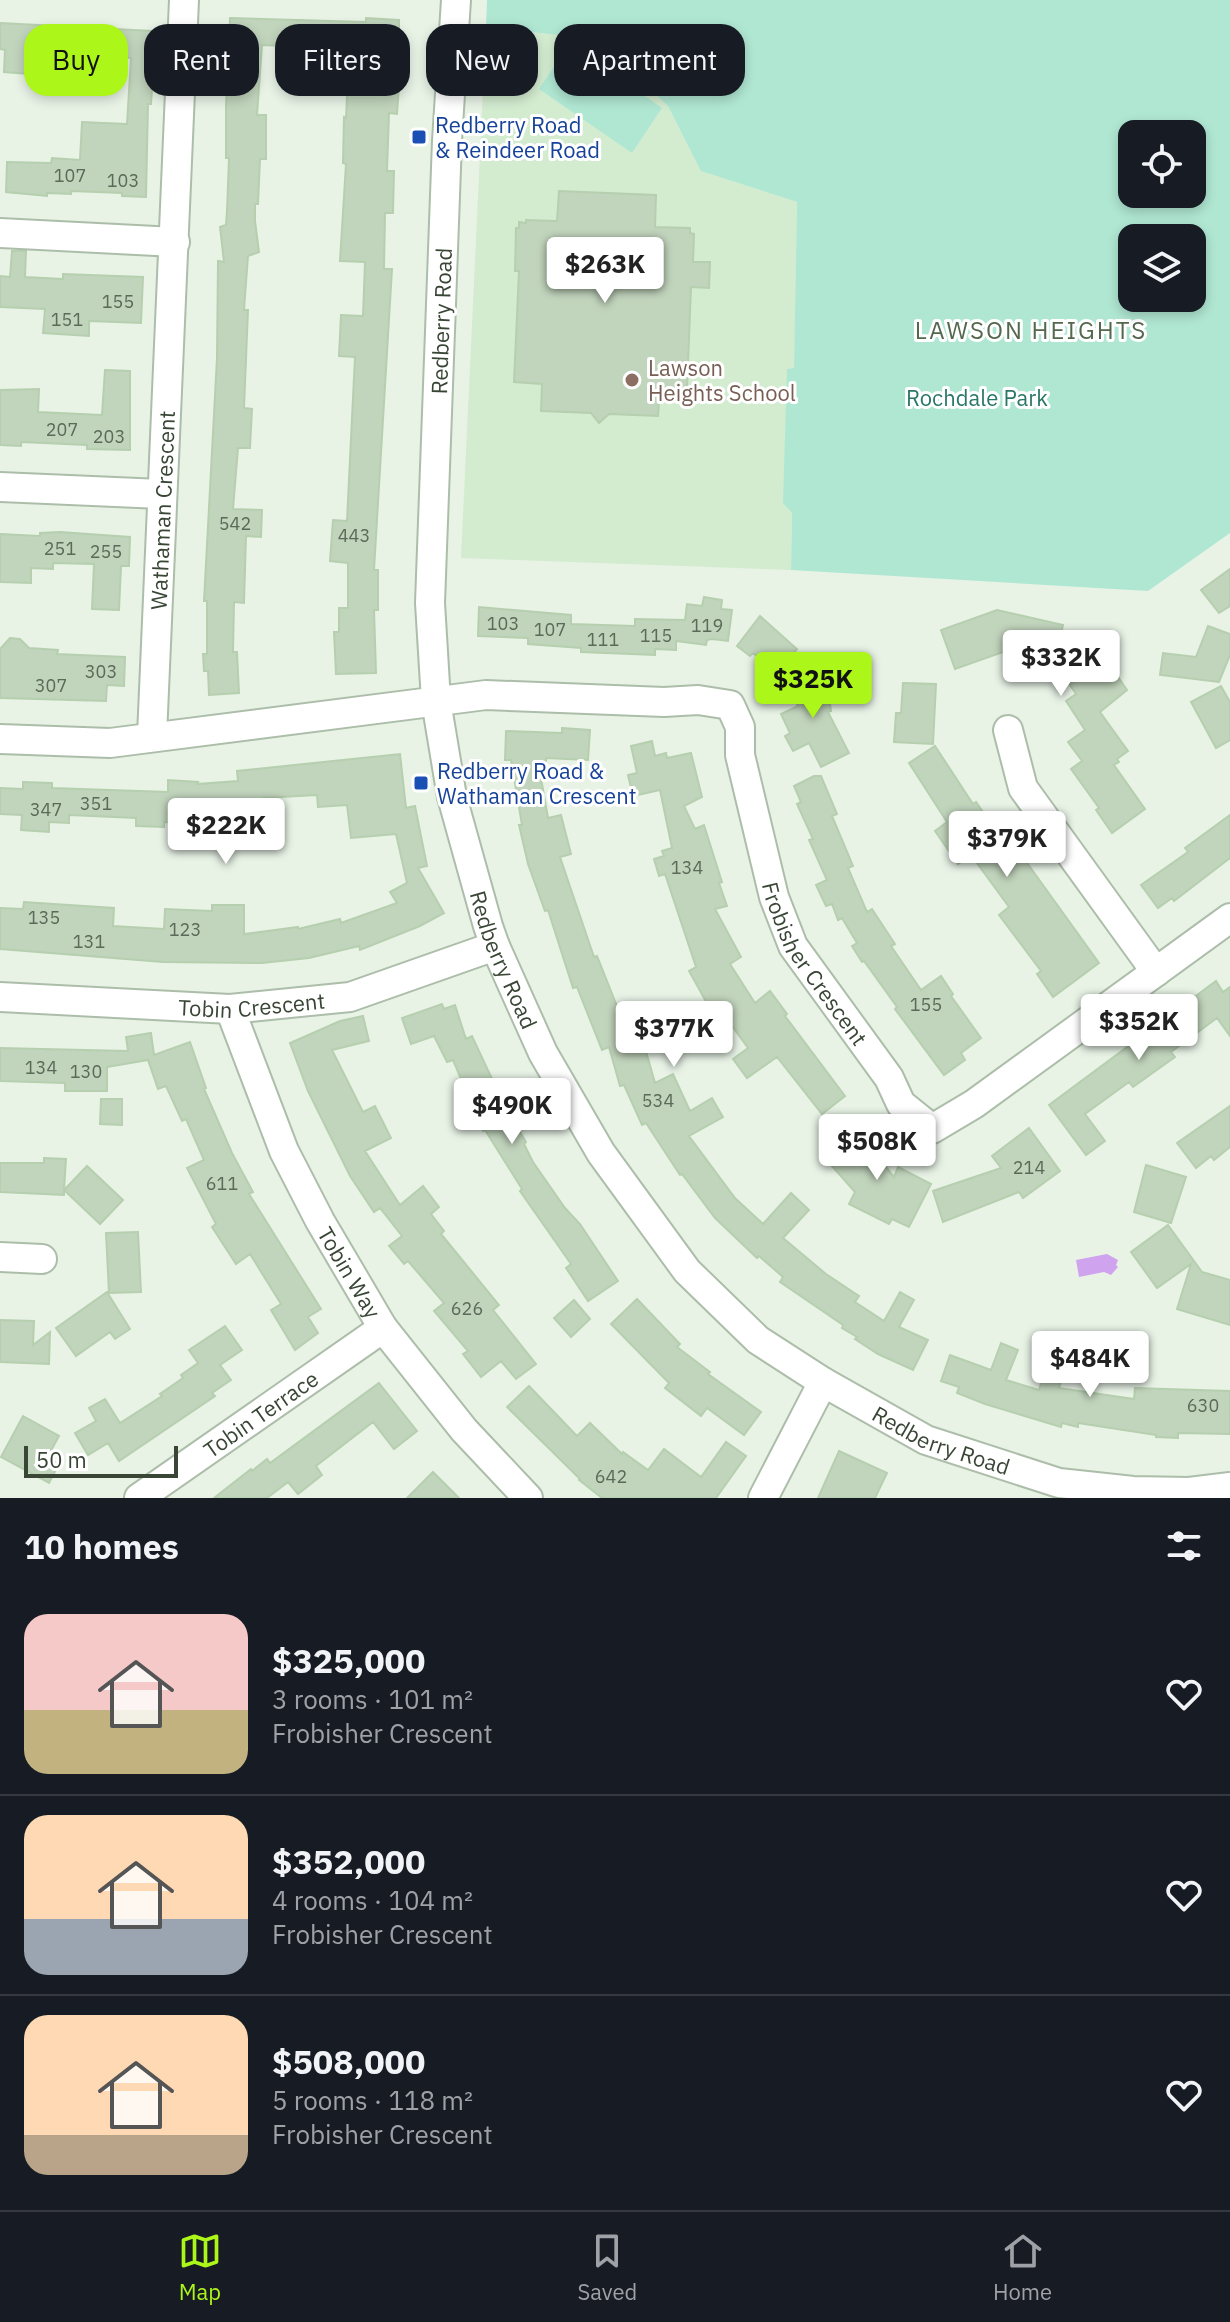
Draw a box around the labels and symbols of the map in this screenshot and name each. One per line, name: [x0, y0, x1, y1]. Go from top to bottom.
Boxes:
place label: Redberry Road & Reindeer Road: [435, 110, 600, 164]
marker: Redberry Road & Reindeer Road: [410, 128, 428, 146]
house number: 107: [54, 164, 86, 187]
house number: 103: [107, 169, 139, 192]
pin: $263K: [549, 237, 661, 305]
street label: Redberry Road: [424, 247, 458, 395]
house number: 155: [102, 290, 134, 313]
house number: 151: [51, 308, 83, 331]
district label: LAWSON HEIGHTS: [915, 314, 1147, 346]
place label: Lawson Heights School: [648, 353, 796, 407]
marker: Lawson Heights School: [623, 371, 641, 389]
park label: Rochdale Park: [906, 383, 1048, 412]
street label: Wathaman Crescent: [143, 410, 181, 610]
house number: 207: [46, 418, 78, 441]
house number: 203: [93, 425, 125, 448]
house number: 542: [219, 512, 251, 535]
house number: 443: [338, 524, 370, 547]
house number: 251: [44, 537, 76, 560]
house number: 255: [90, 540, 122, 563]
house number: 103: [487, 612, 519, 635]
house number: 119: [691, 614, 723, 637]
house number: 107: [534, 618, 566, 641]
house number: 115: [640, 624, 672, 647]
house number: 111: [587, 628, 619, 651]
pin: $332K: [1005, 630, 1117, 698]
pin: $325K: [757, 652, 869, 720]
house number: 303: [85, 660, 117, 683]
house number: 307: [35, 674, 67, 697]
place label: Redberry Road & Wathaman Crescent: [437, 756, 636, 810]
marker: Redberry Road & Wathaman Crescent: [412, 774, 430, 792]
house number: 351: [80, 792, 112, 815]
house number: 347: [30, 798, 62, 821]
pin: $222K: [170, 798, 282, 866]
pin: $379K: [951, 811, 1063, 879]
house number: 134: [671, 856, 703, 879]
street label: Frobisher Crescent: [756, 879, 875, 1051]
street label: Redberry Road: [464, 887, 545, 1033]
house number: 135: [28, 906, 60, 929]
house number: 123: [169, 918, 201, 941]
house number: 131: [73, 930, 105, 953]
street label: Tobin Crescent: [177, 985, 326, 1024]
house number: 155: [910, 993, 942, 1016]
pin: $352K: [1083, 994, 1195, 1062]
pin: $377K: [618, 1001, 730, 1069]
house number: 134: [25, 1056, 57, 1079]
house number: 130: [70, 1060, 102, 1083]
pin: $490K: [456, 1078, 568, 1146]
house number: 534: [642, 1089, 674, 1112]
pin: $508K: [821, 1114, 933, 1182]
house number: 214: [1013, 1156, 1045, 1179]
house number: 611: [206, 1172, 238, 1195]
street label: Tobin Way: [312, 1221, 388, 1323]
house number: 626: [451, 1297, 483, 1320]
pin: $484K: [1034, 1331, 1146, 1399]
street label: Tobin Terrace: [197, 1363, 324, 1463]
house number: 630: [1187, 1394, 1219, 1417]
street label: Redberry Road: [867, 1398, 1014, 1481]
scale bar: [24, 1442, 178, 1478]
house number: 642: [595, 1465, 627, 1488]

